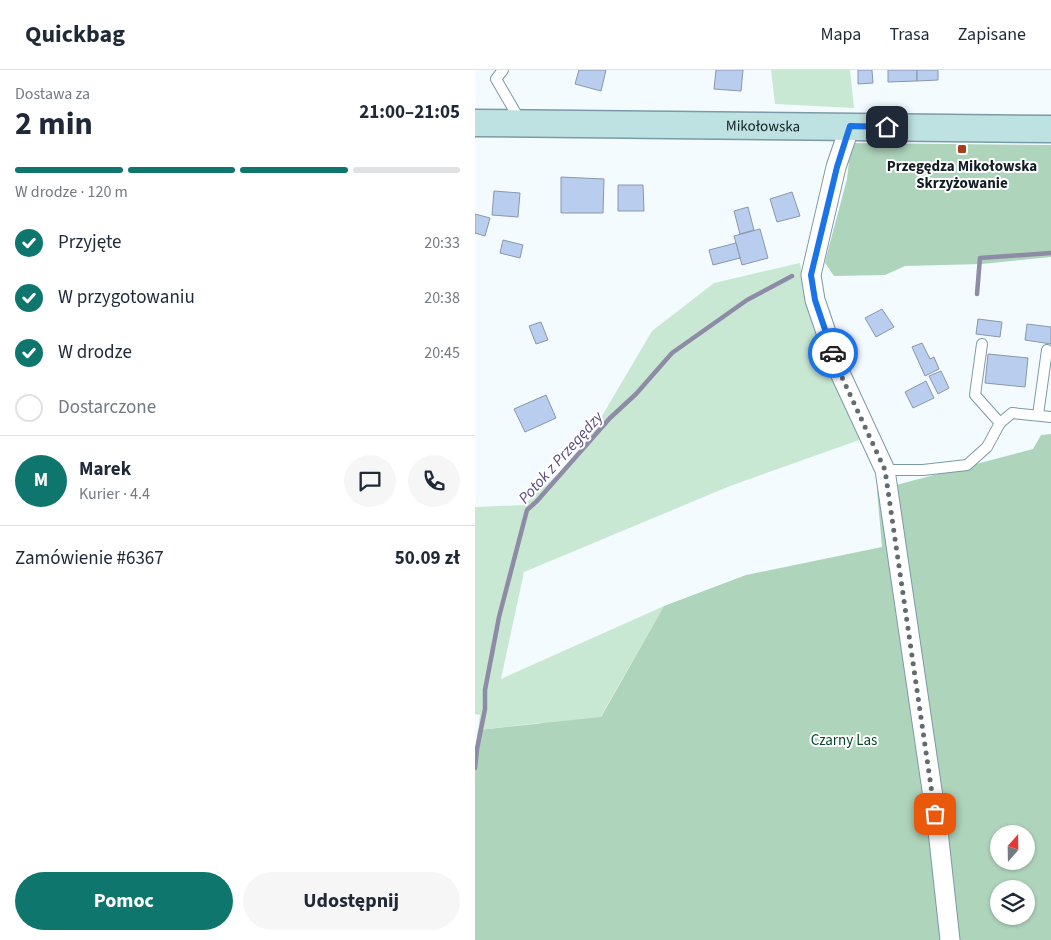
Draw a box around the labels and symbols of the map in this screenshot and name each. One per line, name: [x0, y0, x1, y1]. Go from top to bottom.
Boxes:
pin: [866, 106, 908, 148]
street label: Mikołowska: [726, 116, 800, 137]
marker: Przegędza Mikołowska Skrzyżowanie: [956, 143, 968, 155]
place label: Przegędza Mikołowska Skrzyżowanie: [887, 156, 1037, 194]
courier: [808, 328, 858, 378]
water label: Potok z Przegędzy: [513, 406, 609, 509]
park label: Czarny Las: [811, 730, 877, 751]
pin: [914, 793, 956, 835]
north arrow: [990, 825, 1035, 870]

